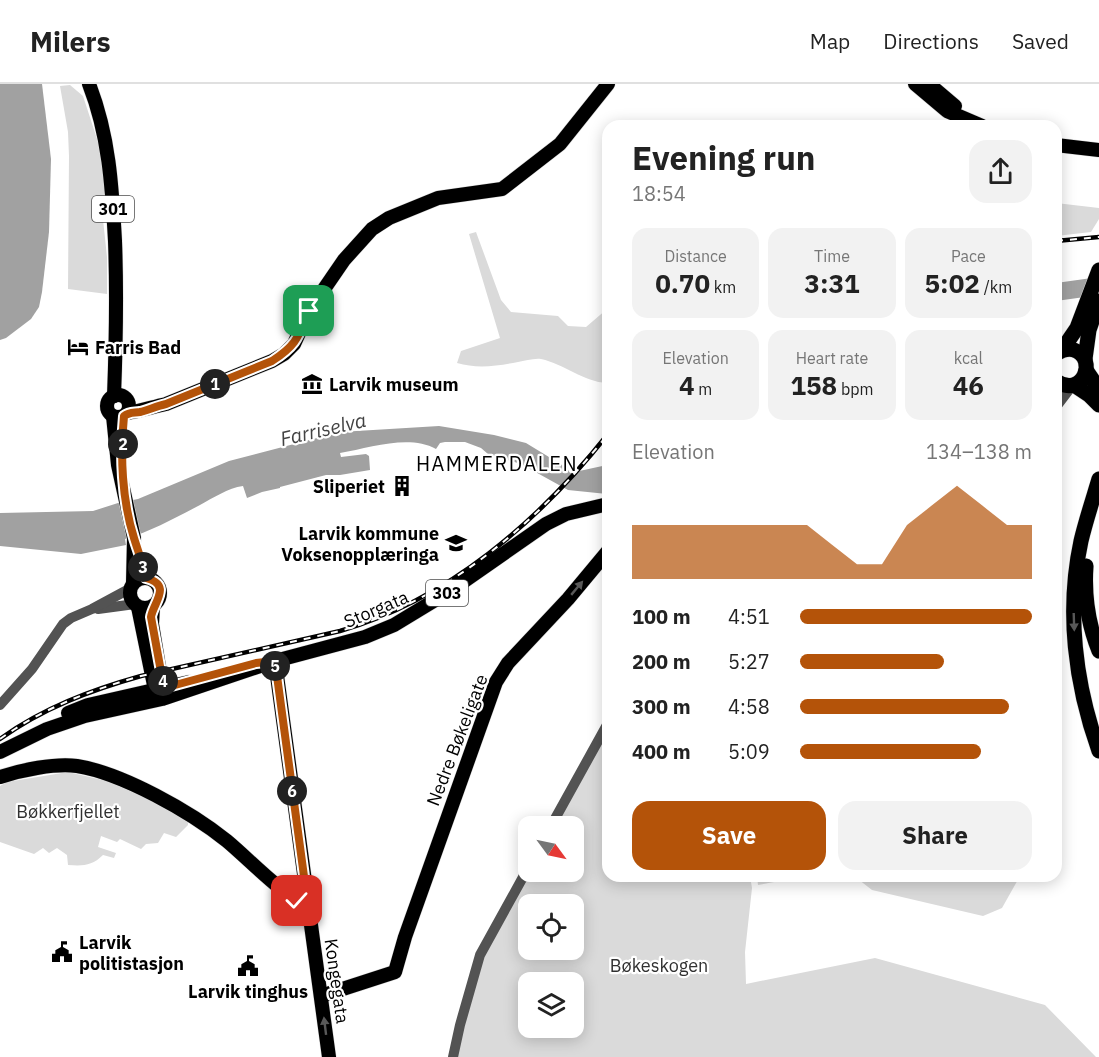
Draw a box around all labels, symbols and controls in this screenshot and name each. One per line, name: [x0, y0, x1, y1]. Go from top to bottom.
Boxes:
text: Milers: [30, 23, 111, 60]
text: Map: [810, 27, 850, 55]
text: Directions: [883, 27, 979, 55]
text: Saved: [1012, 27, 1069, 55]
text: Evening run: [632, 136, 816, 179]
button: share: [969, 140, 1032, 203]
text: 18:54: [632, 180, 686, 207]
road number: 301: [92, 196, 134, 222]
text: Distance: [664, 246, 727, 266]
text: Time: [814, 246, 850, 266]
text: Pace: [951, 246, 986, 266]
text: 0.70: [655, 266, 710, 300]
text: 3:31: [804, 266, 860, 300]
text: 5:02: [924, 266, 980, 300]
text: km: [710, 277, 736, 297]
text: /km: [980, 277, 1012, 297]
pin: [283, 285, 334, 336]
icon: arrive: [292, 294, 325, 327]
hotel icon: Farris Bad: [66, 335, 90, 359]
place label: Farris Bad: [95, 336, 181, 359]
text: Elevation: [663, 348, 729, 368]
text: Heart rate: [796, 348, 868, 368]
text: kcal: [954, 348, 983, 368]
text: 4: [679, 368, 695, 402]
text: 158: [790, 368, 837, 402]
text: 46: [953, 368, 984, 402]
pin: 1: [200, 369, 230, 399]
museum icon: Larvik museum: [300, 372, 324, 396]
place label: Larvik museum: [329, 373, 459, 396]
text: 1: [210, 374, 220, 394]
text: m: [695, 379, 712, 399]
text: bpm: [837, 379, 874, 399]
water label: Farriselva: [277, 406, 369, 452]
pin: 2: [108, 429, 138, 459]
text: 2: [118, 434, 128, 454]
text: Elevation: [632, 438, 715, 465]
text: 134–138 m: [926, 438, 1032, 465]
district label: HAMMERDALEN: [416, 450, 578, 477]
building icon: Sliperiet: [390, 474, 414, 498]
place label: Sliperiet: [313, 475, 385, 498]
place label: Larvik kommune Voksenopplæringa: [281, 522, 439, 566]
school or university icon: Larvik kommune Voksenopplæringa: [444, 531, 468, 555]
pin: 3: [128, 552, 158, 582]
text: 3: [138, 557, 148, 577]
road number: 303: [426, 580, 468, 606]
one-way arrow: [570, 581, 583, 596]
street label: Storgata: [340, 585, 412, 633]
text: 100 m: [632, 603, 691, 630]
text: 4:51: [728, 603, 770, 630]
one-way arrow: [1070, 613, 1079, 632]
text: 200 m: [632, 648, 691, 675]
text: 5:27: [728, 648, 770, 675]
pin: 5: [260, 651, 290, 681]
text: 5: [270, 656, 280, 676]
pin: 4: [148, 666, 178, 696]
text: 4: [158, 671, 168, 691]
street label: Nedre Bøkeligate: [421, 671, 493, 809]
text: 300 m: [632, 693, 691, 720]
text: 4:58: [728, 693, 770, 720]
text: 400 m: [632, 738, 691, 765]
text: 5:09: [728, 738, 770, 765]
pin: 6: [277, 776, 307, 806]
text: 6: [287, 781, 297, 801]
park label: Bøkkerfjellet: [16, 800, 120, 823]
button: Save: [632, 801, 826, 870]
button: Share: [838, 801, 1032, 870]
north arrow: [518, 816, 584, 882]
map controls: [518, 816, 584, 1038]
pin: [271, 875, 322, 926]
icon: check: [280, 884, 313, 917]
button: locate: [518, 894, 584, 960]
place label: Larvik politistasjon: [79, 931, 184, 975]
street label: Kongegata: [320, 937, 354, 1025]
public building icon: Larvik politistasjon: [50, 940, 74, 964]
public building icon: Larvik tinghus: [236, 954, 260, 978]
park label: Bøkeskogen: [610, 954, 708, 977]
button: layers: [518, 972, 584, 1038]
place label: Larvik tinghus: [188, 980, 308, 1003]
one-way arrow: [320, 1017, 330, 1036]

